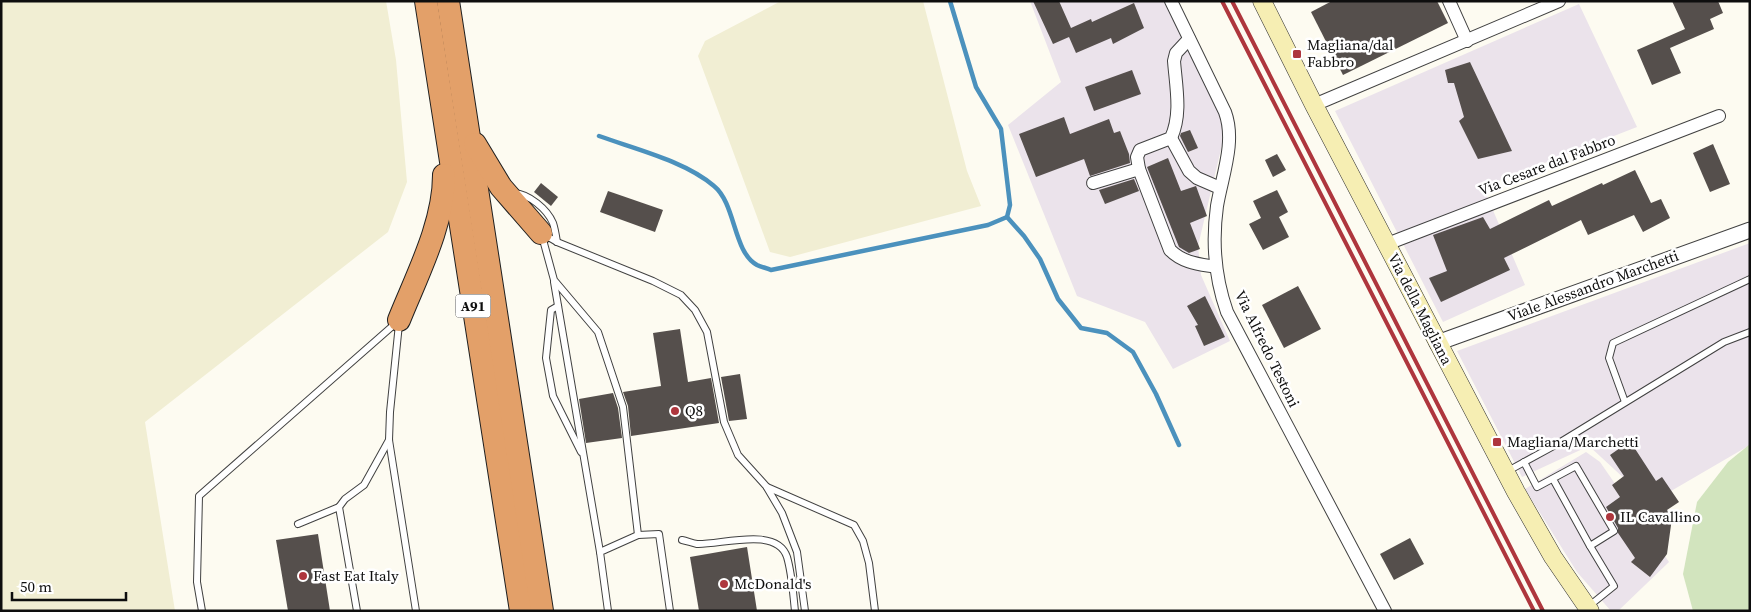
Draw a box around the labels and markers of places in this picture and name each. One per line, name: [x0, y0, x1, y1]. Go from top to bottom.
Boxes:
place label: Magliana/dal Fabbro: [1307, 34, 1394, 72]
marker: Magliana/dal Fabbro: [1291, 48, 1303, 60]
place label: Q8: [685, 400, 703, 421]
marker: Q8: [669, 405, 681, 417]
place label: Magliana/Marchetti: [1507, 431, 1639, 452]
marker: Magliana/Marchetti: [1491, 436, 1503, 448]
place label: IL Cavallino: [1620, 506, 1701, 527]
marker: IL Cavallino: [1604, 511, 1616, 523]
place label: Fast Eat Italy: [313, 565, 399, 586]
marker: Fast Eat Italy: [297, 570, 309, 582]
place label: McDonald's: [734, 573, 811, 594]
marker: McDonald's: [718, 578, 730, 590]

